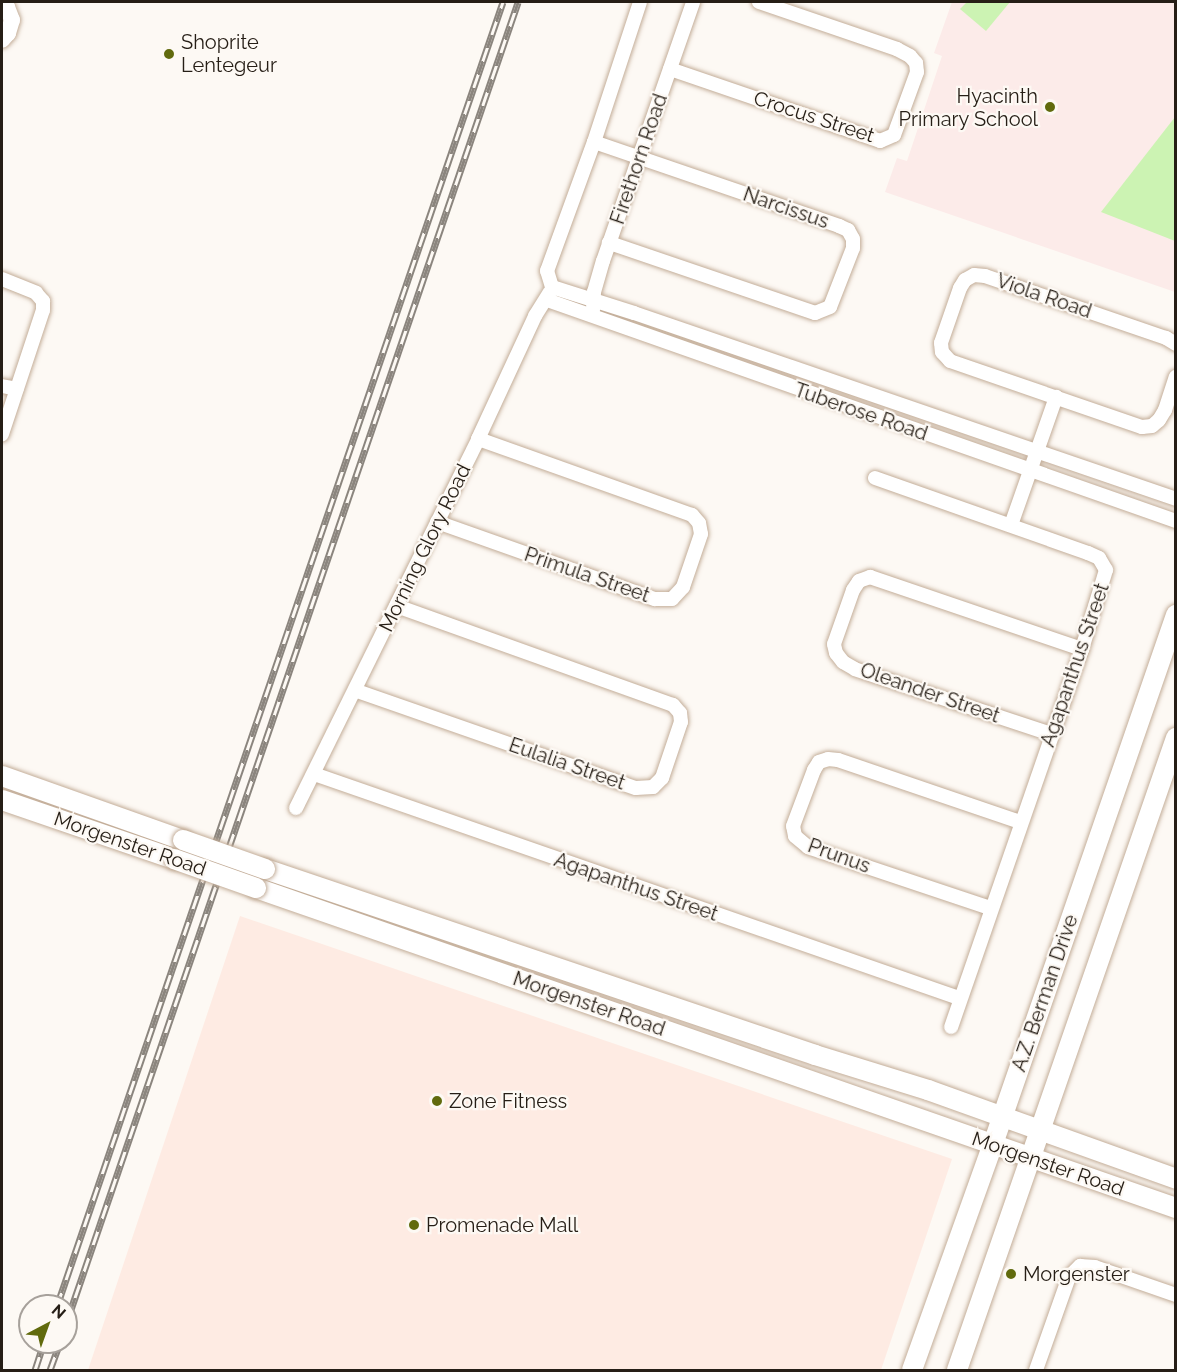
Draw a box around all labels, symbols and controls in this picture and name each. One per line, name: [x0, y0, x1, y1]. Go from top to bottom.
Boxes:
place label: Shoprite Lentegeur: [181, 30, 277, 77]
marker: Shoprite Lentegeur: [162, 47, 176, 61]
place label: Hyacinth Primary School: [898, 84, 1038, 131]
street label: Crocus Street: [751, 86, 877, 148]
street label: Firethorn Road: [605, 91, 673, 227]
marker: Hyacinth Primary School: [1043, 100, 1057, 114]
street label: Narcissus: [740, 182, 832, 234]
street label: Viola Road: [993, 268, 1095, 324]
street label: Tuberose Road: [791, 378, 931, 446]
street label: Morning Glory Road: [374, 460, 476, 636]
street label: Primula Street: [521, 542, 653, 608]
street label: Agapanthus Street: [1036, 580, 1114, 750]
street label: Oleander Street: [857, 658, 1003, 728]
street label: Eulalia Street: [506, 733, 628, 795]
street label: Morgenster Road: [51, 807, 209, 881]
street label: Prunus: [805, 834, 873, 878]
street label: Agapanthus Street: [551, 848, 721, 926]
street label: A.Z. Berman Drive: [1007, 911, 1083, 1075]
street label: Morgenster Road: [510, 967, 668, 1041]
place label: Zone Fitness: [449, 1089, 567, 1113]
marker: Zone Fitness: [430, 1094, 444, 1108]
street label: Morgenster Road: [969, 1127, 1127, 1201]
place label: Promenade Mall: [426, 1213, 578, 1237]
marker: Promenade Mall: [407, 1218, 421, 1232]
place label: Morgenster: [1023, 1262, 1130, 1286]
marker: Morgenster: [1004, 1267, 1018, 1281]
north arrow: [18, 1294, 78, 1354]
text: N: [48, 1300, 70, 1323]

